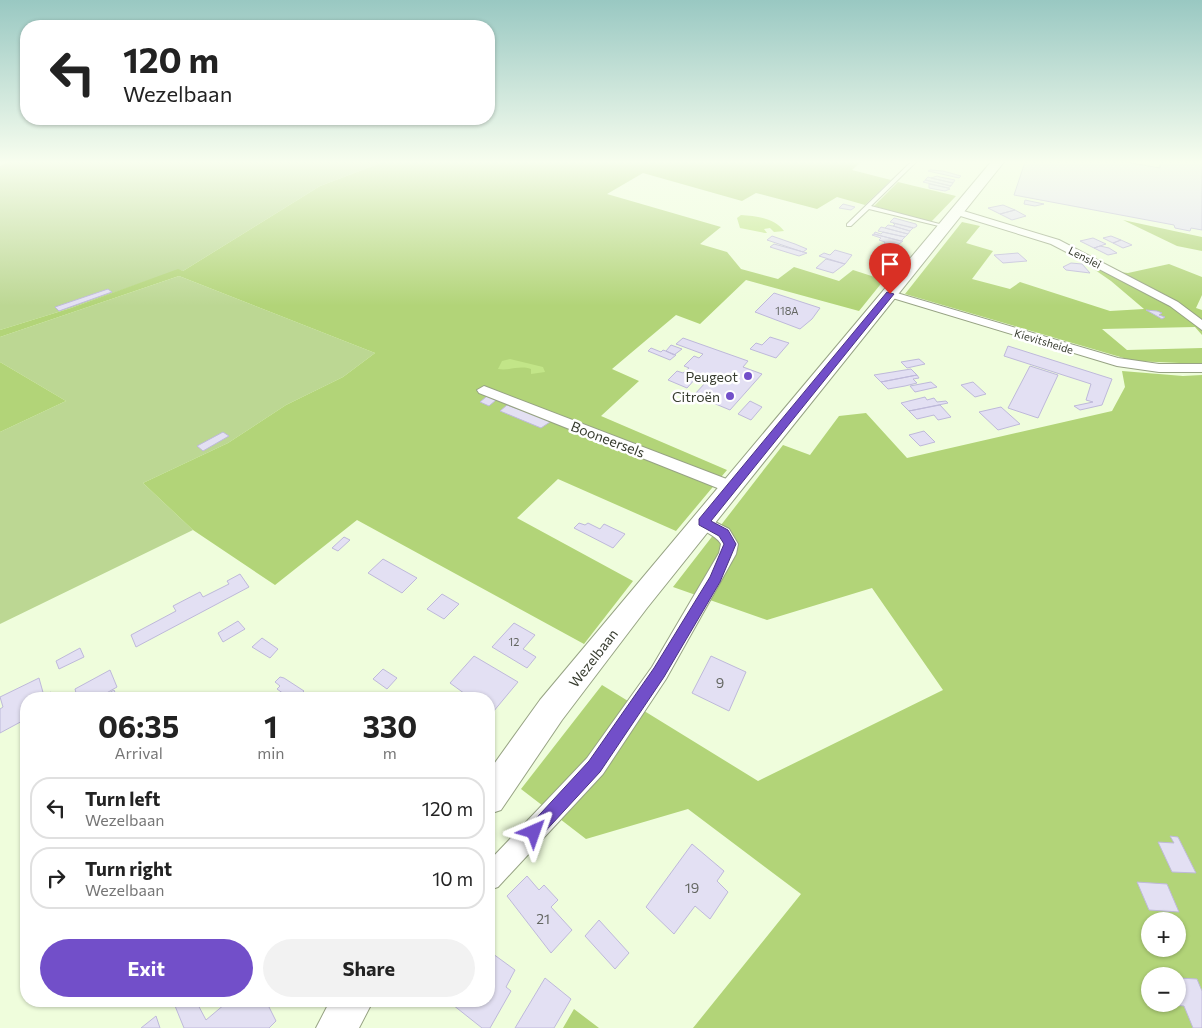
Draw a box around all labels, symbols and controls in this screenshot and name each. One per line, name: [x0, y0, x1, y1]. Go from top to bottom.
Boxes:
text: 120 m: [123, 37, 219, 80]
icon: left: [40, 40, 105, 105]
text: Wezelbaan: [123, 80, 232, 107]
pin: [869, 243, 911, 294]
street label: Lenslei: [1067, 243, 1104, 271]
icon: arrive: [876, 250, 904, 278]
house number: 118A: [775, 304, 799, 317]
street label: Kievitsheide: [1013, 326, 1075, 356]
place label: Peugeot: [685, 368, 738, 385]
marker: Peugeot: [742, 370, 754, 382]
place label: Citroën: [672, 388, 720, 405]
marker: Citroën: [724, 390, 736, 402]
street label: Booneersels: [569, 417, 647, 461]
street label: Wezelbaan: [565, 625, 621, 691]
house number: 12: [509, 635, 519, 648]
house number: 9: [716, 674, 724, 691]
text: 06:35: [98, 707, 179, 744]
text: 1: [264, 707, 278, 744]
text: 330: [362, 707, 417, 744]
text: Arrival: [114, 743, 163, 762]
text: min: [257, 743, 284, 762]
text: m: [383, 743, 397, 762]
text: Turn left: [85, 787, 160, 810]
icon: left: [42, 794, 70, 822]
text: 120 m: [422, 797, 473, 820]
position arrow: [507, 805, 559, 857]
text: Wezelbaan: [85, 810, 164, 829]
text: Turn right: [85, 857, 172, 880]
icon: right: [42, 864, 70, 892]
text: 10 m: [432, 867, 473, 890]
house number: 19: [685, 879, 699, 896]
text: Wezelbaan: [85, 880, 164, 899]
house number: 21: [536, 910, 550, 927]
map controls: [1141, 912, 1186, 1012]
button: +: [1141, 912, 1186, 957]
button: Exit: [40, 939, 253, 997]
button: Share: [263, 939, 475, 997]
button: −: [1141, 967, 1186, 1012]

